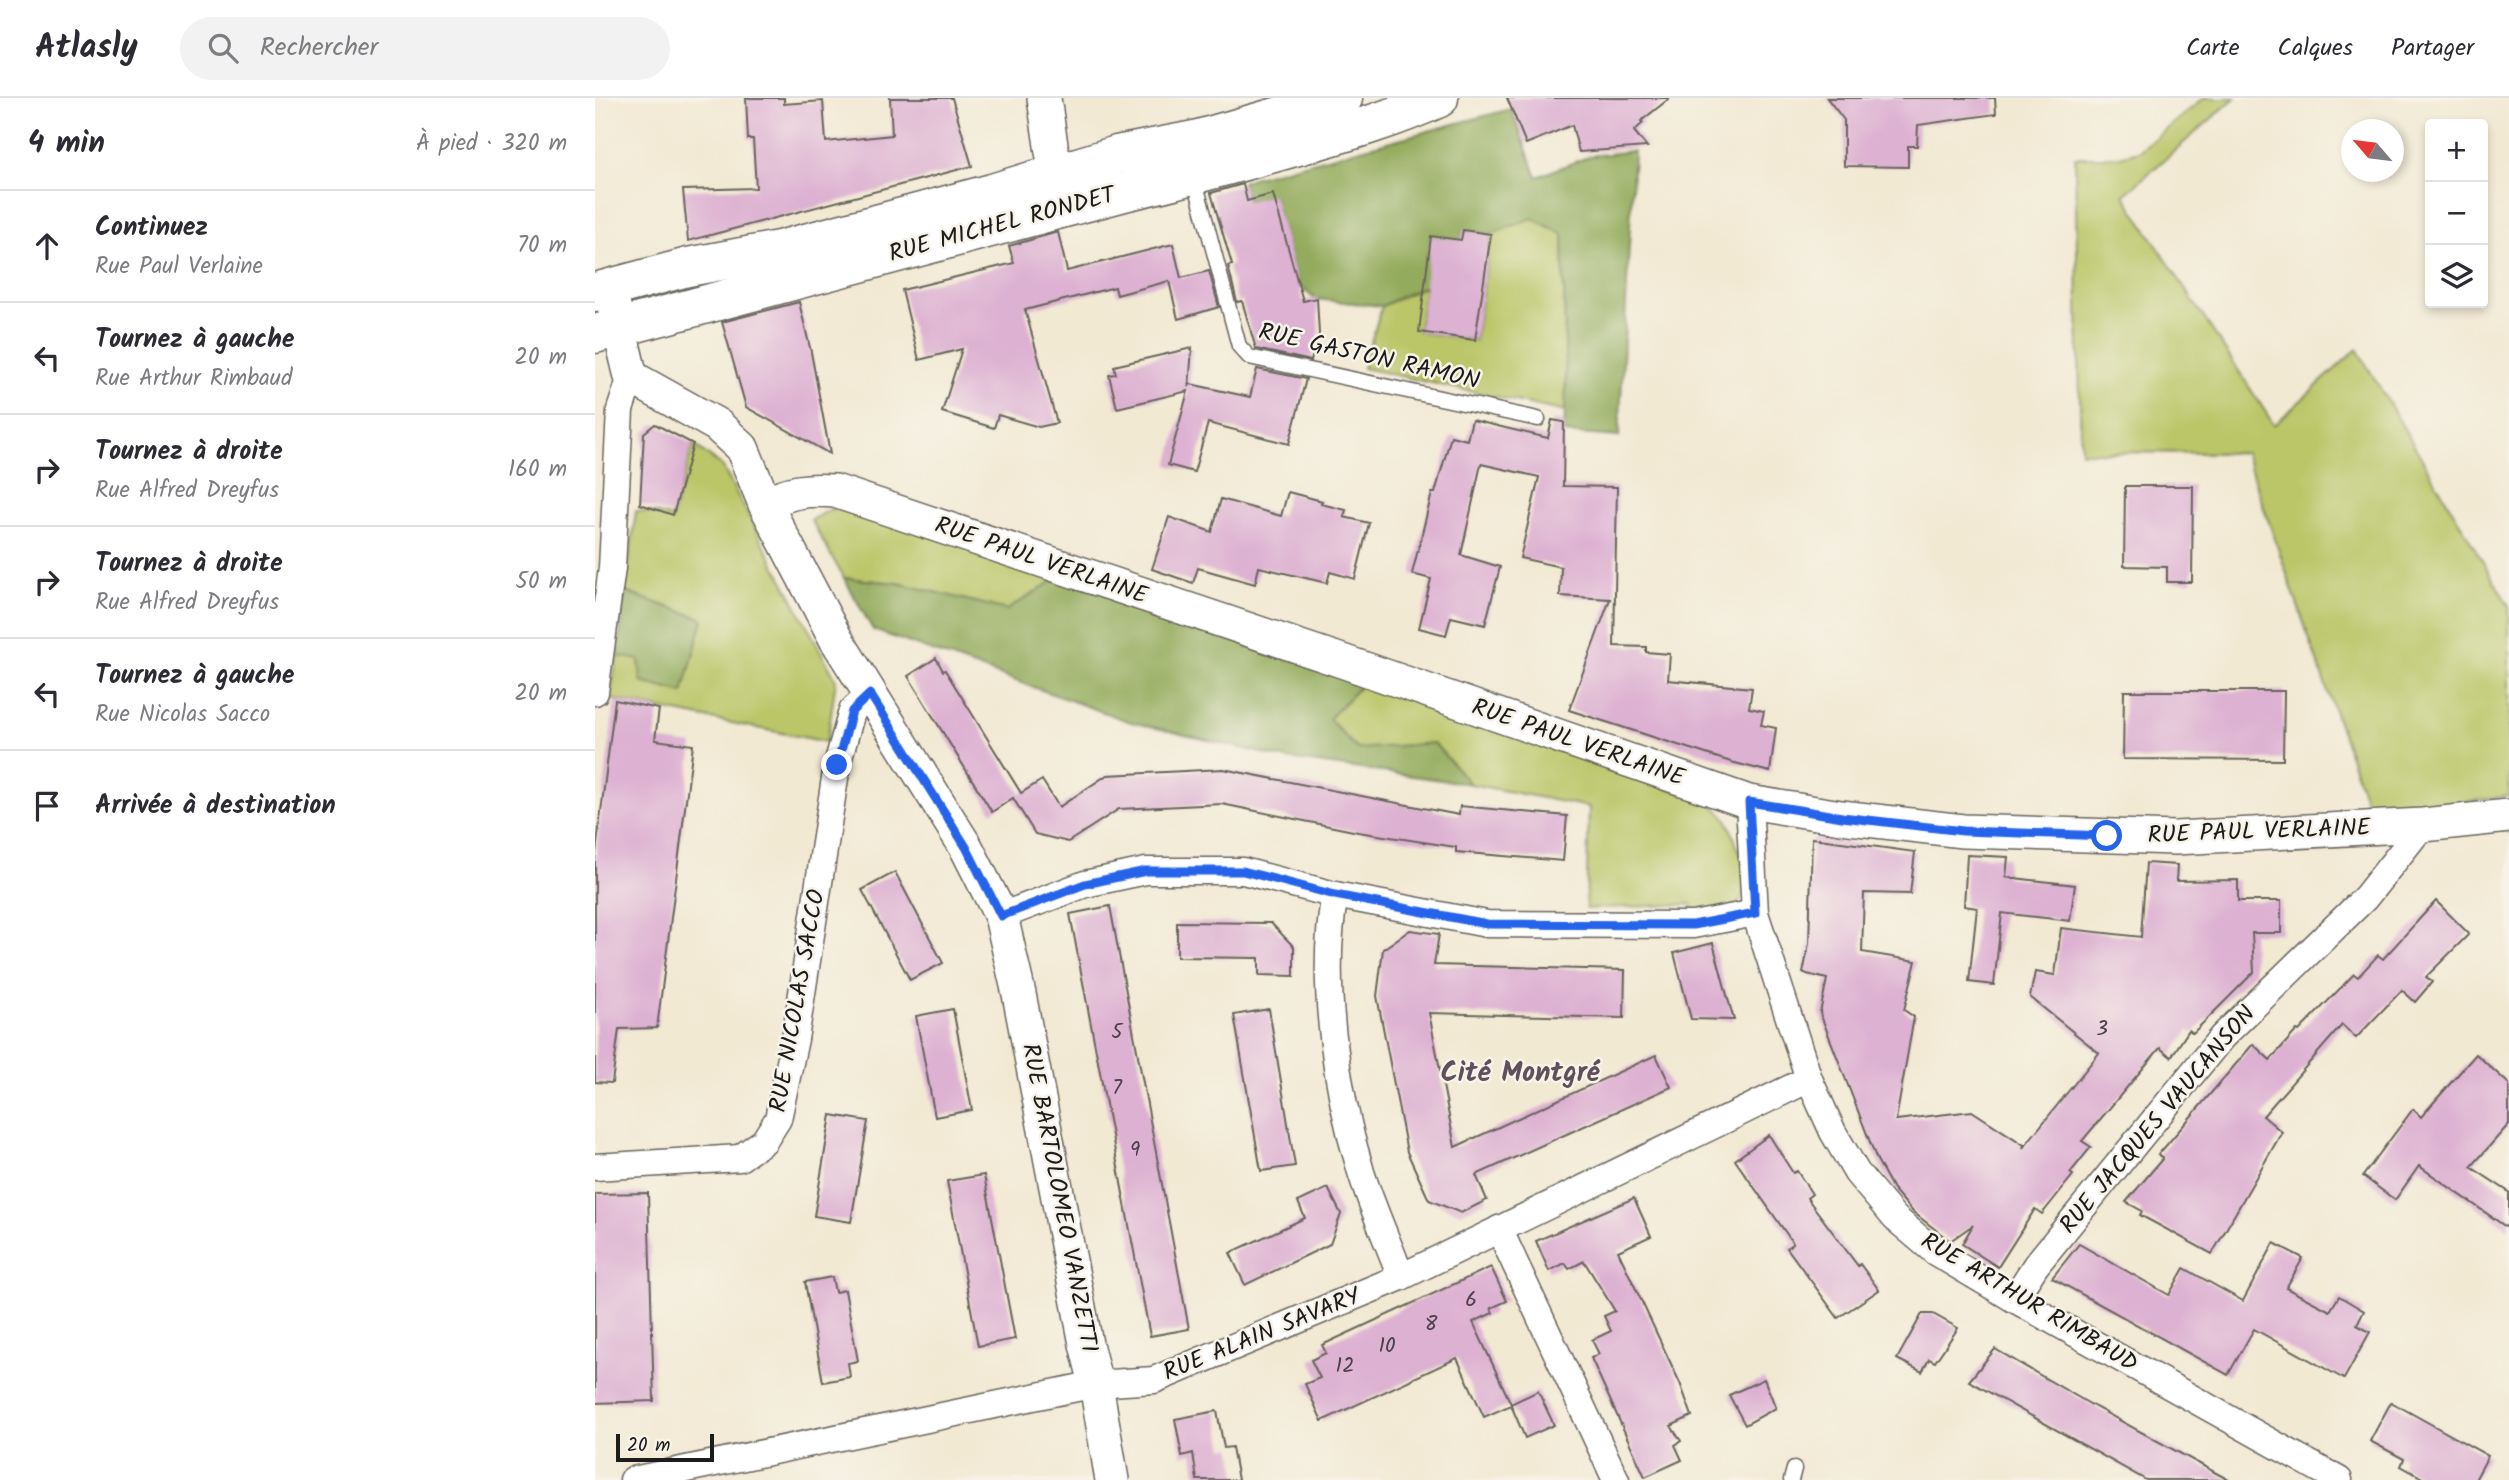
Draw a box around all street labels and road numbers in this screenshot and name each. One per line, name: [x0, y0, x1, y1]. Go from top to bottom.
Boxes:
street label: RUE MICHEL RONDET: [884, 175, 1122, 274]
street label: RUE GASTON RAMON: [1255, 313, 1483, 401]
street label: RUE PAUL VERLAINE: [929, 506, 1154, 616]
street label: RUE PAUL VERLAINE: [1466, 688, 1691, 798]
street label: RUE PAUL VERLAINE: [2147, 809, 2372, 855]
street label: RUE NICOLAS SACCO: [759, 886, 837, 1116]
street label: RUE JACQUES VAUCANSON: [2050, 997, 2266, 1243]
street label: RUE BARTOLOMEO VANZETTI: [1010, 1040, 1108, 1356]
street label: RUE ARTHUR RIMBAUD: [1913, 1223, 2145, 1383]
street label: RUE ALAIN SAVARY: [1157, 1277, 1368, 1392]

